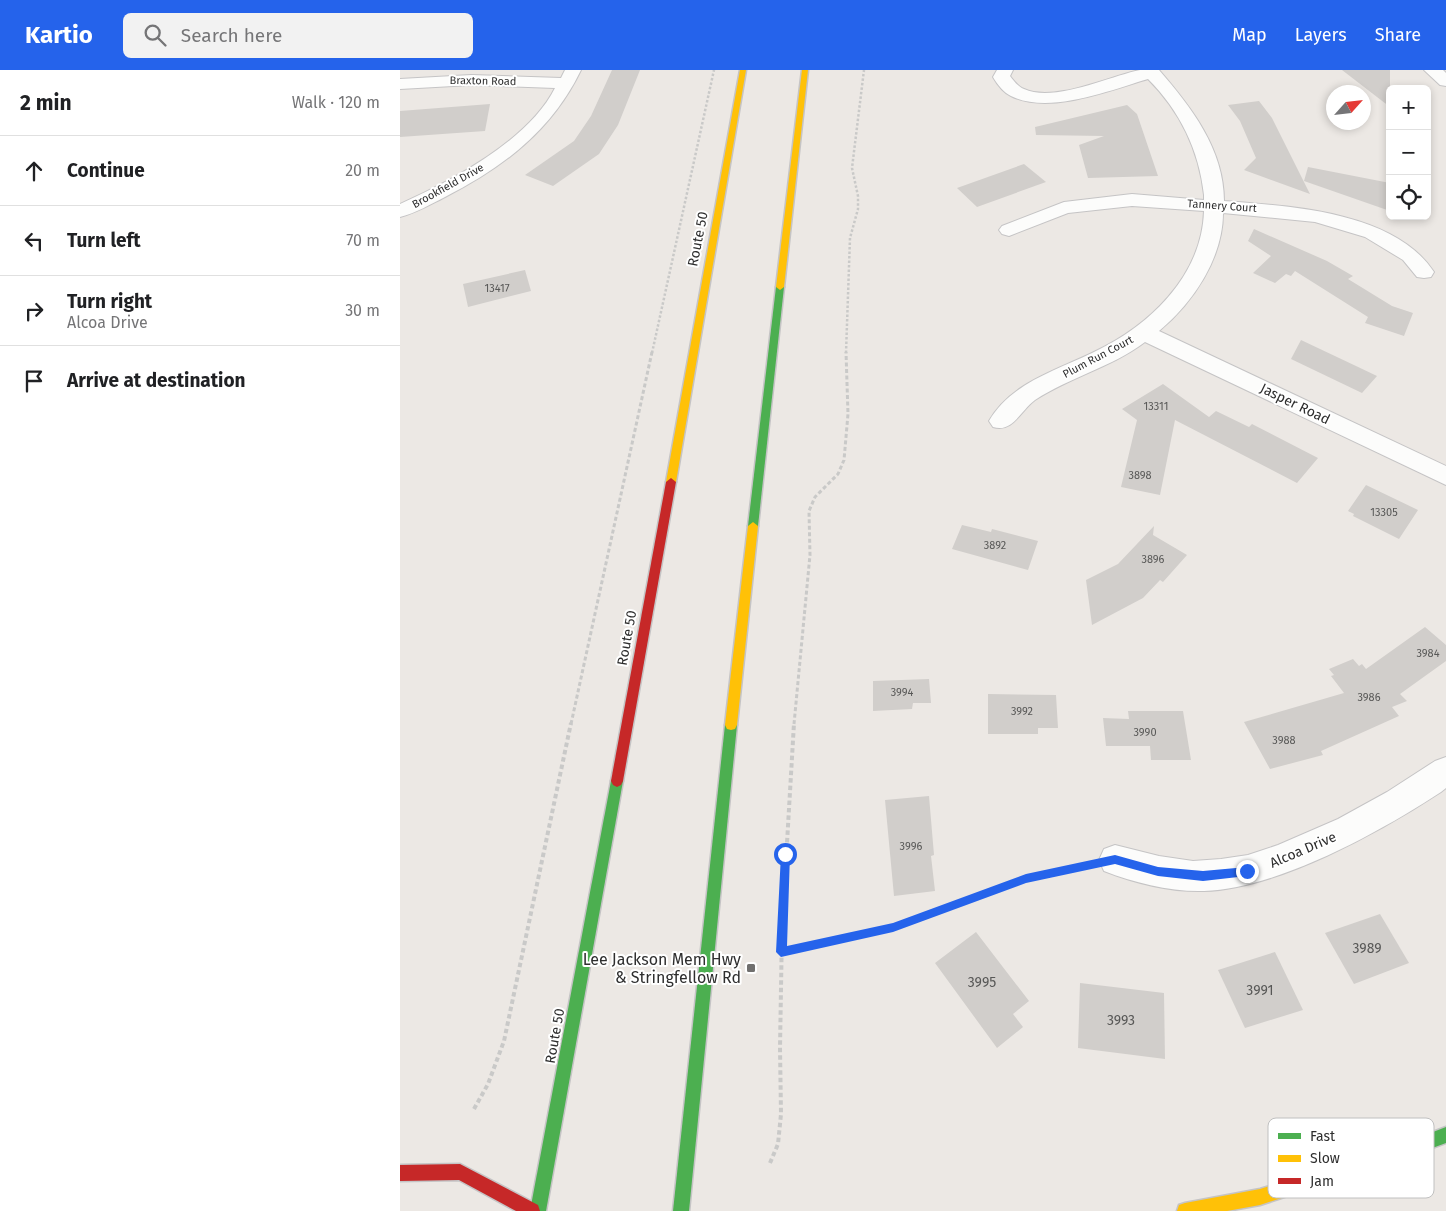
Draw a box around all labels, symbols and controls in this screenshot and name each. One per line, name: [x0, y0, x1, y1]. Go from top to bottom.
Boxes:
search box: [123, 13, 473, 58]
text: Kartio: [25, 21, 93, 49]
icon: search: [141, 21, 169, 49]
text: Search here: [181, 24, 282, 47]
text: Map: [1232, 24, 1267, 46]
text: Layers: [1295, 24, 1347, 46]
text: Share: [1375, 24, 1421, 46]
street label: Braxton Road: [449, 74, 517, 88]
north arrow: [1326, 85, 1371, 130]
map controls: [1386, 85, 1431, 220]
button: +: [1386, 85, 1431, 130]
text: 2 min: [20, 90, 72, 116]
text: Walk · 120 m: [292, 93, 380, 112]
button: −: [1386, 130, 1431, 175]
icon: ahead: [20, 157, 48, 185]
text: Continue: [67, 159, 145, 182]
text: 20 m: [345, 161, 380, 180]
street label: Brookfield Drive: [410, 161, 486, 211]
button: locate: [1386, 175, 1431, 220]
street label: Tannery Court: [1187, 197, 1257, 215]
street label: Route 50: [684, 210, 712, 268]
icon: left: [20, 227, 48, 255]
text: Turn left: [67, 229, 141, 252]
text: 70 m: [346, 231, 380, 250]
house number: 13417: [484, 282, 510, 295]
text: Turn right: [67, 290, 152, 313]
icon: right: [20, 297, 48, 325]
text: 30 m: [345, 301, 380, 320]
text: Alcoa Drive: [67, 313, 148, 332]
street label: Plum Run Court: [1061, 333, 1135, 381]
icon: arrive: [20, 367, 48, 395]
text: Arrive at destination: [67, 369, 246, 392]
street label: Jasper Road: [1257, 380, 1333, 428]
house number: 13311: [1144, 400, 1168, 413]
house number: 3898: [1128, 469, 1152, 482]
house number: 13305: [1370, 506, 1398, 519]
house number: 3892: [984, 539, 1006, 552]
house number: 3896: [1141, 553, 1165, 566]
street label: Route 50: [614, 609, 640, 667]
house number: 3984: [1416, 647, 1440, 660]
house number: 3994: [891, 686, 913, 699]
house number: 3986: [1357, 691, 1381, 704]
house number: 3992: [1011, 705, 1033, 718]
house number: 3990: [1133, 726, 1157, 739]
house number: 3988: [1272, 734, 1296, 747]
street label: Alcoa Drive: [1267, 828, 1339, 872]
house number: 3996: [900, 840, 923, 853]
route start: [774, 843, 797, 866]
route end: [1236, 860, 1259, 883]
house number: 3989: [1353, 940, 1382, 957]
place label: Lee Jackson Mem Hwy & Stringfellow Rd: [583, 950, 741, 987]
marker: Lee Jackson Mem Hwy & Stringfellow Rd: [745, 962, 757, 974]
house number: 3995: [968, 974, 996, 991]
house number: 3991: [1246, 982, 1274, 999]
street label: Route 50: [542, 1007, 568, 1065]
house number: 3993: [1107, 1012, 1135, 1029]
legend: [1268, 1118, 1434, 1198]
text: Fast: [1310, 1128, 1336, 1145]
text: Slow: [1310, 1150, 1340, 1167]
text: Jam: [1310, 1173, 1334, 1190]

